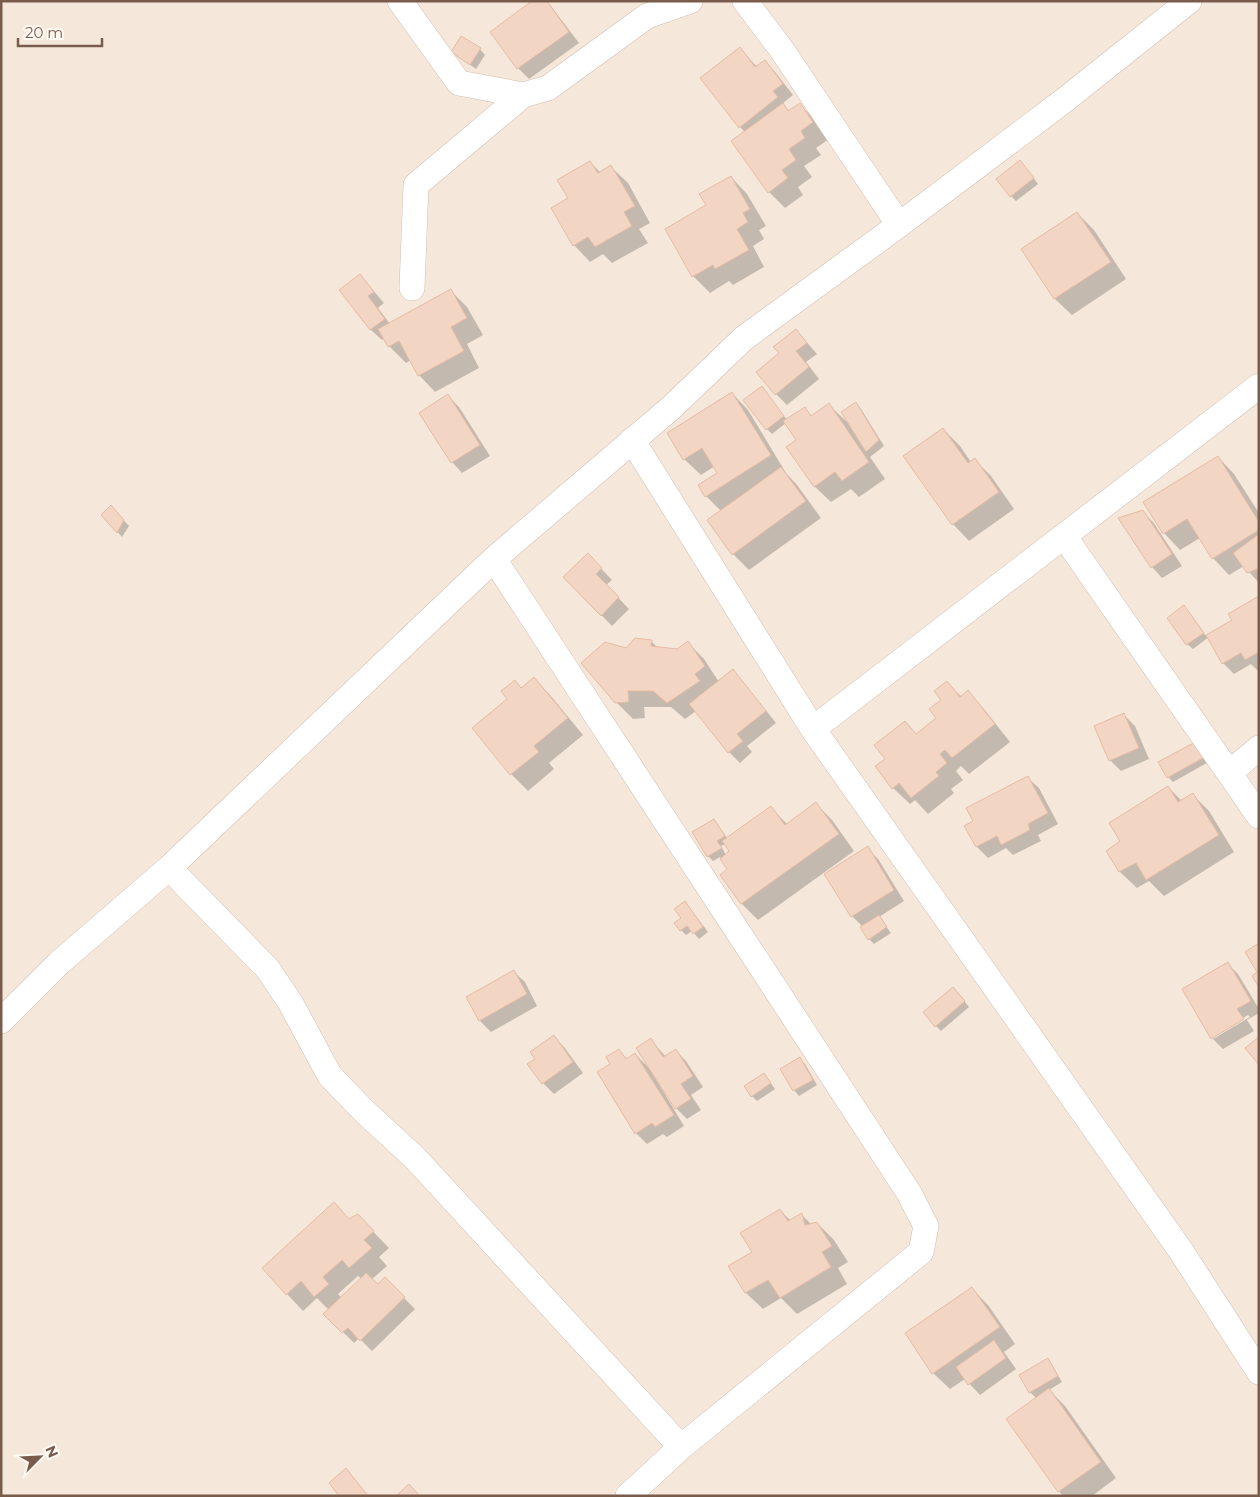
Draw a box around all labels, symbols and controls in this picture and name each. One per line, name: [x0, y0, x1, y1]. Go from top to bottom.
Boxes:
scale bar: [18, 15, 101, 47]
text: 20 m: [25, 23, 63, 42]
north arrow: [15, 1432, 65, 1482]
text: N: [41, 1443, 62, 1461]

